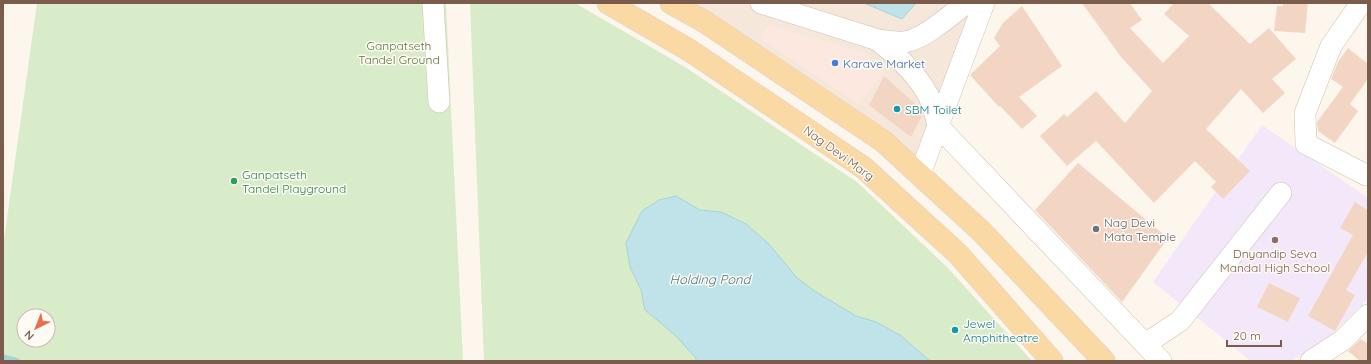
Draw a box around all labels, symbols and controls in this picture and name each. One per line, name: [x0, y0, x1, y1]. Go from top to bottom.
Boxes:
park label: Ganpatseth Tandel Ground: [358, 38, 440, 67]
place label: Karave Market: [843, 56, 925, 71]
marker: Karave Market: [830, 58, 840, 68]
place label: SBM Toilet: [905, 102, 962, 117]
marker: SBM Toilet: [892, 104, 902, 114]
street label: Nag Devi Marg: [801, 122, 877, 184]
place label: Ganpatseth Tandel Playground: [242, 167, 346, 196]
marker: Ganpatseth Tandel Playground: [229, 176, 239, 186]
place label: Nag Devi Mata Temple: [1104, 215, 1176, 244]
marker: Nag Devi Mata Temple: [1091, 224, 1101, 234]
marker: Dnyandip Seva Mandal High School: [1270, 235, 1280, 245]
place label: Dnyandip Seva Mandal High School: [1220, 246, 1330, 275]
water label: Holding Pond: [670, 271, 753, 287]
north arrow: [16, 308, 56, 348]
place label: Jewel Amphitheatre: [963, 316, 1039, 345]
scale bar: [1227, 322, 1281, 348]
marker: Jewel Amphitheatre: [950, 325, 960, 335]
text: N: [21, 327, 37, 343]
text: 20 m: [1233, 328, 1261, 343]

